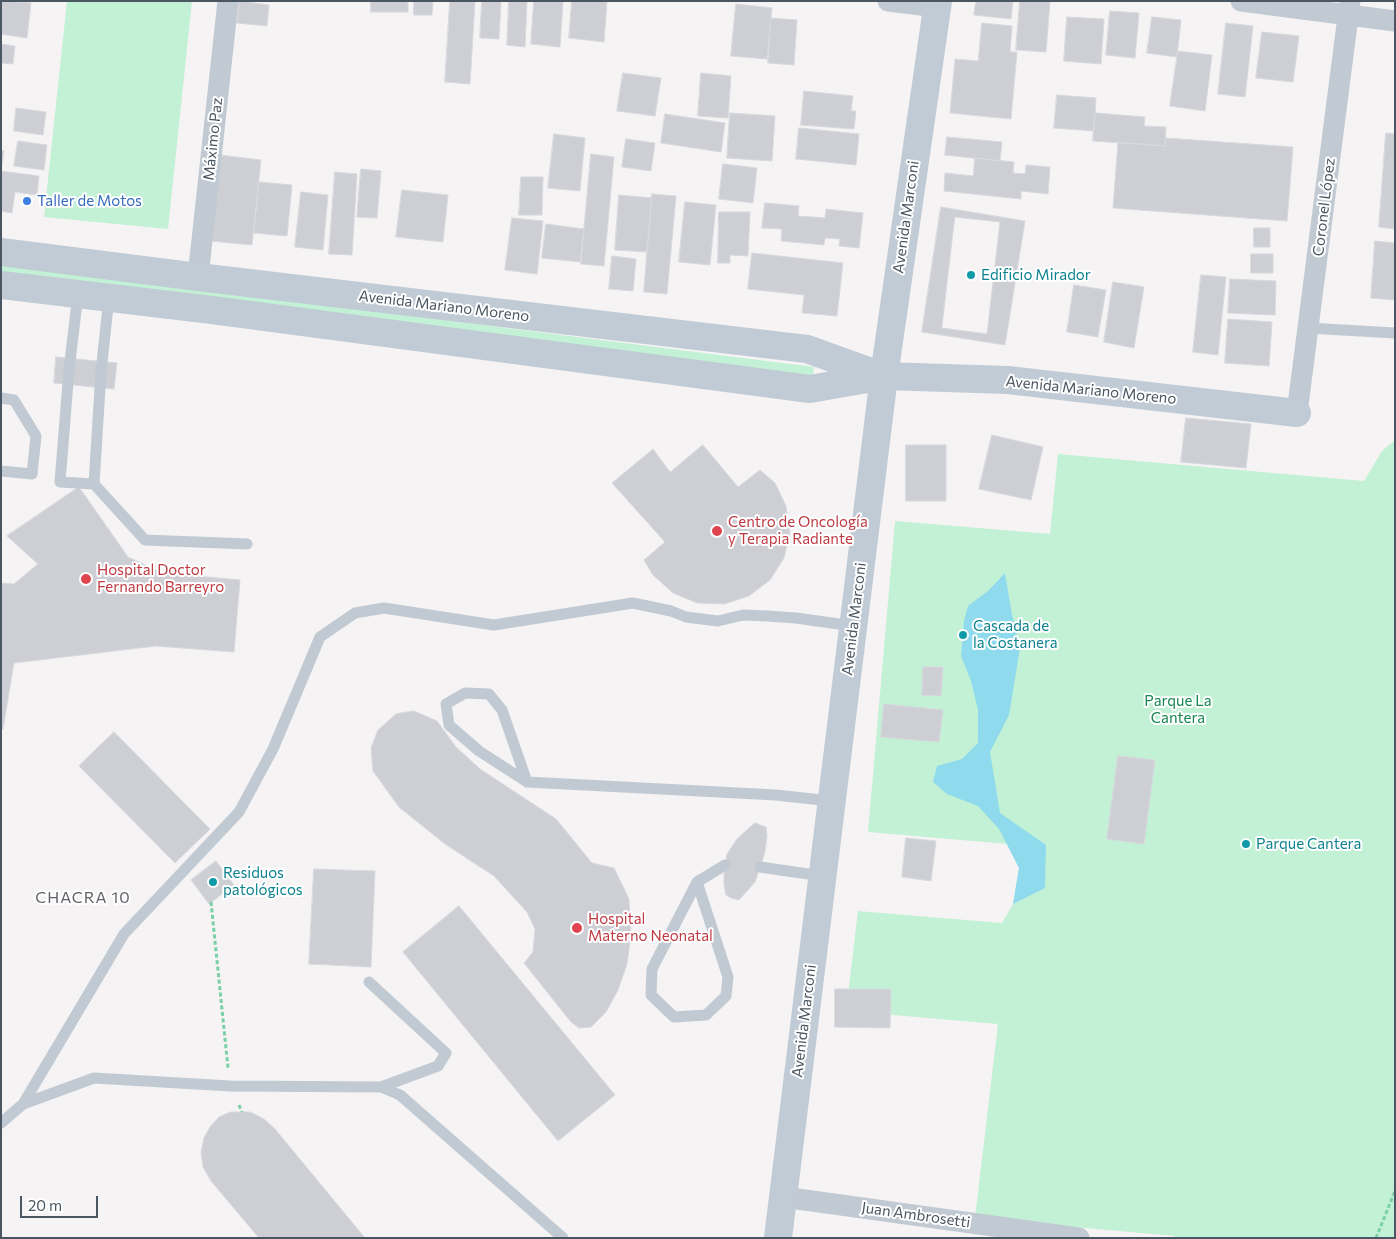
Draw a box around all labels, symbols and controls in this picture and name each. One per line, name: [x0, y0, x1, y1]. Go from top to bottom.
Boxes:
street label: Máximo Paz: [200, 97, 226, 181]
street label: Coronel López: [1309, 157, 1339, 257]
street label: Avenida Marconi: [889, 160, 923, 274]
place label: Taller de Motos: [37, 192, 142, 210]
marker: Taller de Motos: [21, 195, 33, 207]
place label: Edificio Mirador: [981, 266, 1091, 284]
marker: Edificio Mirador: [965, 269, 977, 281]
street label: Avenida Mariano Moreno: [358, 287, 530, 325]
street label: Avenida Mariano Moreno: [1005, 372, 1177, 408]
place label: Centro de Oncología y Terapia Radiante: [728, 513, 868, 548]
marker: Centro de Oncología y Terapia Radiante: [710, 524, 724, 538]
place label: Hospital Doctor Fernando Barreyro: [97, 561, 224, 596]
street label: Avenida Marconi: [838, 562, 870, 676]
marker: Hospital Doctor Fernando Barreyro: [79, 572, 93, 586]
place label: Cascada de la Costanera: [973, 617, 1058, 652]
marker: Cascada de la Costanera: [957, 629, 969, 641]
park label: Parque La Cantera: [1144, 692, 1212, 727]
place label: Parque Cantera: [1256, 835, 1361, 853]
marker: Parque Cantera: [1240, 838, 1252, 850]
place label: Residuos patológicos: [223, 864, 303, 899]
marker: Residuos patológicos: [207, 876, 219, 888]
district label: CHACRA 10: [34, 888, 132, 908]
place label: Hospital Materno Neonatal: [588, 910, 713, 945]
marker: Hospital Materno Neonatal: [570, 921, 584, 935]
street label: Avenida Marconi: [788, 964, 820, 1078]
scale bar: [22, 1186, 100, 1218]
text: 20 m: [28, 1196, 62, 1214]
street label: Juan Ambrosetti: [860, 1198, 972, 1232]

